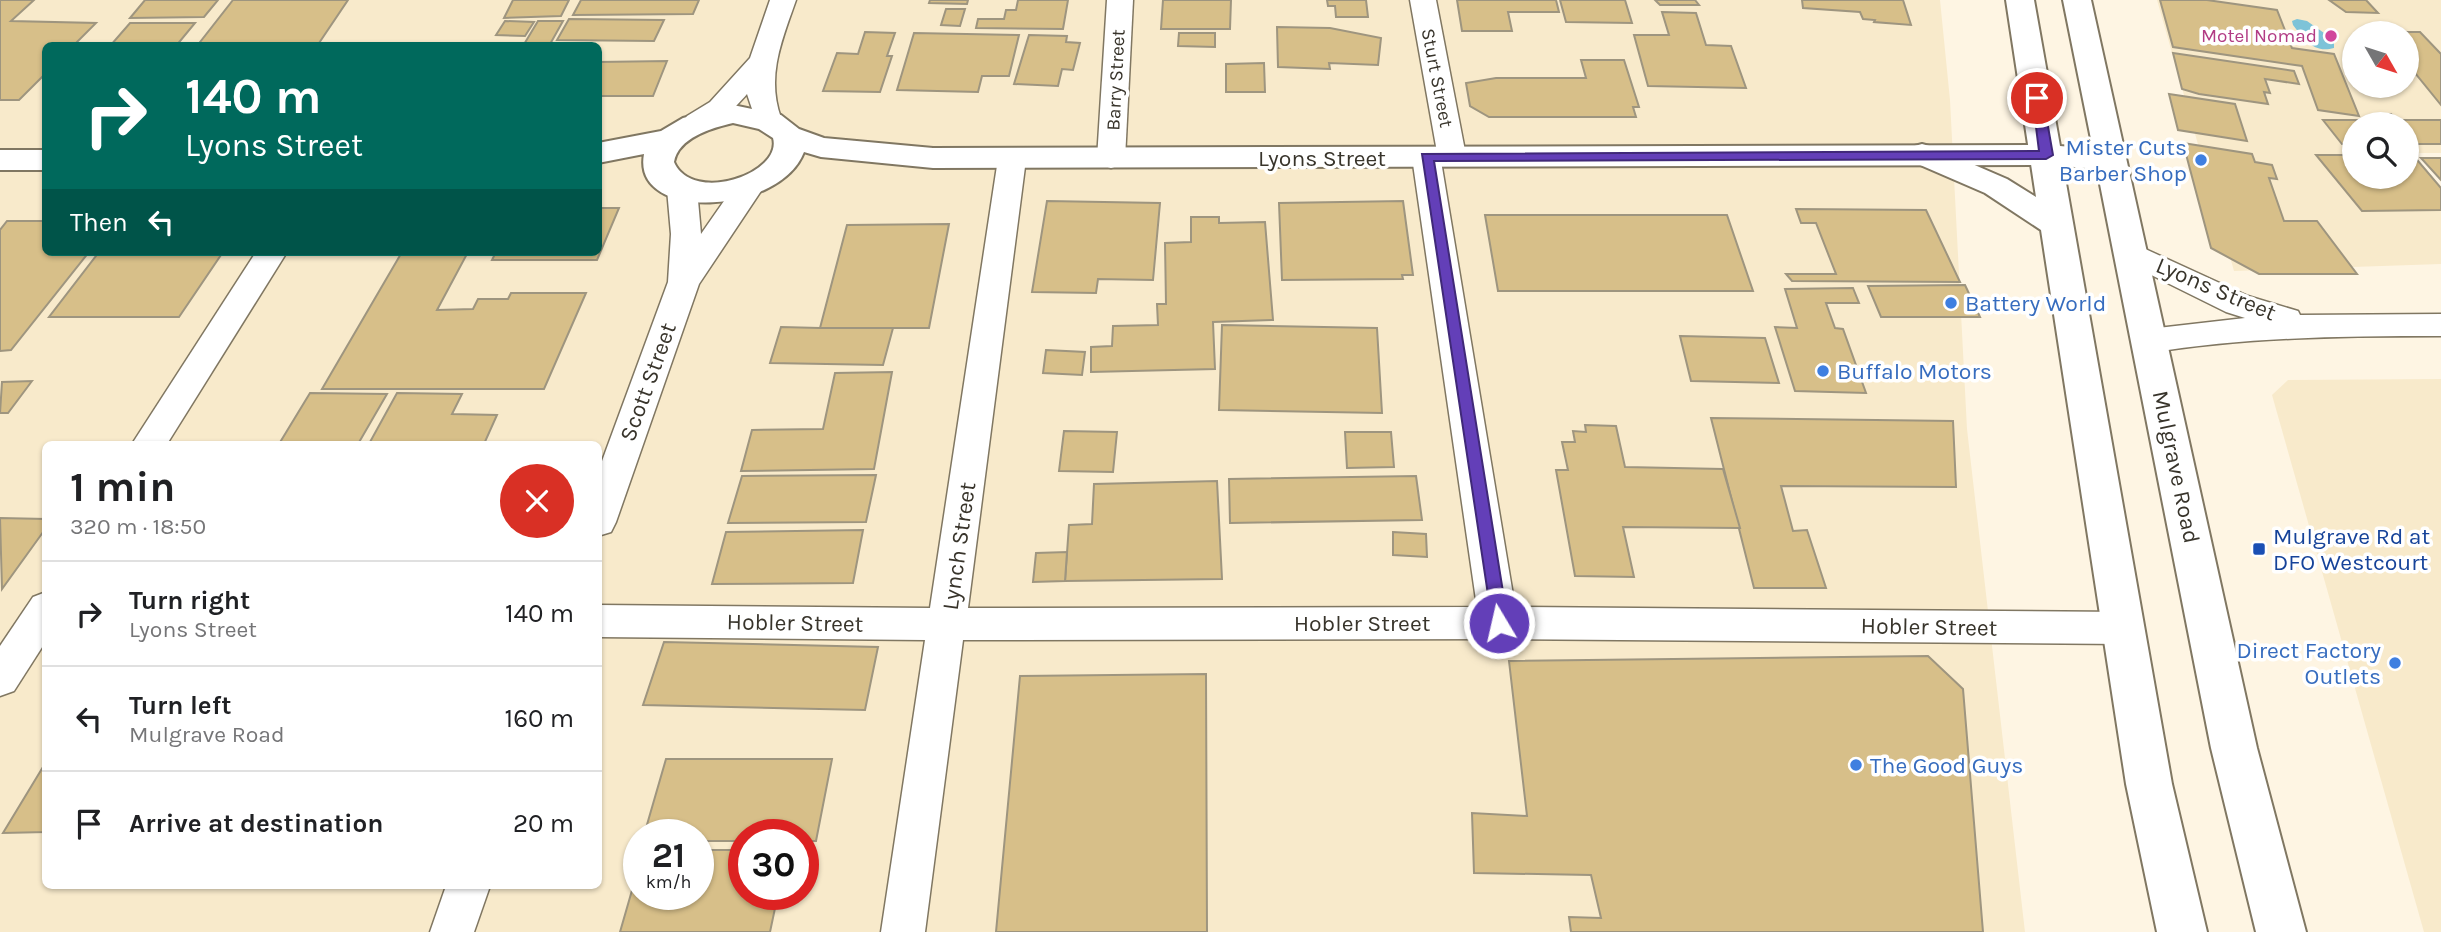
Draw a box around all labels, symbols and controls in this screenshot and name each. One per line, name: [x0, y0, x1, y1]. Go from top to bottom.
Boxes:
north arrow: [2342, 21, 2418, 98]
map controls: [2342, 21, 2419, 189]
place label: Motel Nomad: [2201, 25, 2317, 47]
street label: Sturt Street: [1417, 26, 1457, 130]
marker: Motel Nomad: [2323, 28, 2339, 44]
street label: Barry Street: [1102, 29, 1130, 131]
text: 140 m: [185, 68, 322, 125]
pin: [2007, 68, 2067, 128]
icon: right: [70, 70, 161, 161]
icon: arrive: [2018, 79, 2056, 117]
button: search: [2342, 112, 2419, 189]
text: Lyons Street: [185, 127, 363, 164]
place label: Mister Cuts Barber Shop: [2059, 134, 2187, 187]
street label: Lyons Street: [1258, 145, 1386, 172]
marker: Mister Cuts Barber Shop: [2193, 152, 2209, 168]
icon: left: [142, 203, 180, 241]
text: Then: [70, 207, 128, 238]
street label: Lyons Street: [2152, 252, 2280, 327]
place label: Battery World: [1965, 290, 2106, 317]
marker: Battery World: [1943, 295, 1959, 311]
street label: Scott Street: [614, 319, 682, 445]
place label: Buffalo Motors: [1837, 358, 1992, 385]
marker: Buffalo Motors: [1815, 363, 1831, 379]
street label: Mulgrave Road: [2147, 388, 2205, 546]
text: 1 min: [70, 462, 175, 512]
button: close: [500, 464, 574, 538]
street label: Lynch Street: [937, 480, 981, 612]
text: 320 m · 18:50: [70, 513, 206, 540]
place label: Mulgrave Rd at DFO Westcourt: [2273, 523, 2430, 576]
marker: Mulgrave Rd at DFO Westcourt: [2251, 541, 2267, 557]
text: Turn right: [129, 585, 250, 616]
position arrow: [1462, 586, 1536, 660]
icon: right: [70, 595, 108, 633]
text: 140 m: [505, 598, 574, 629]
street label: Hobler Street: [726, 608, 864, 638]
street label: Hobler Street: [1294, 610, 1431, 637]
street label: Hobler Street: [1860, 612, 1998, 642]
text: Lyons Street: [129, 616, 257, 643]
place label: Direct Factory Outlets: [2237, 637, 2381, 690]
marker: Direct Factory Outlets: [2387, 655, 2403, 671]
text: Turn left: [129, 690, 231, 721]
icon: left: [70, 700, 108, 738]
text: 160 m: [505, 703, 574, 734]
text: Mulgrave Road: [129, 721, 285, 748]
place label: The Good Guys: [1870, 752, 2023, 779]
marker: The Good Guys: [1848, 757, 1864, 773]
icon: arrive: [70, 805, 108, 843]
text: Arrive at destination: [129, 808, 383, 839]
text: 20 m: [513, 808, 574, 839]
speed limit sign: 30: [728, 819, 819, 910]
text: 21: [652, 835, 685, 876]
text: km/h: [646, 871, 691, 893]

